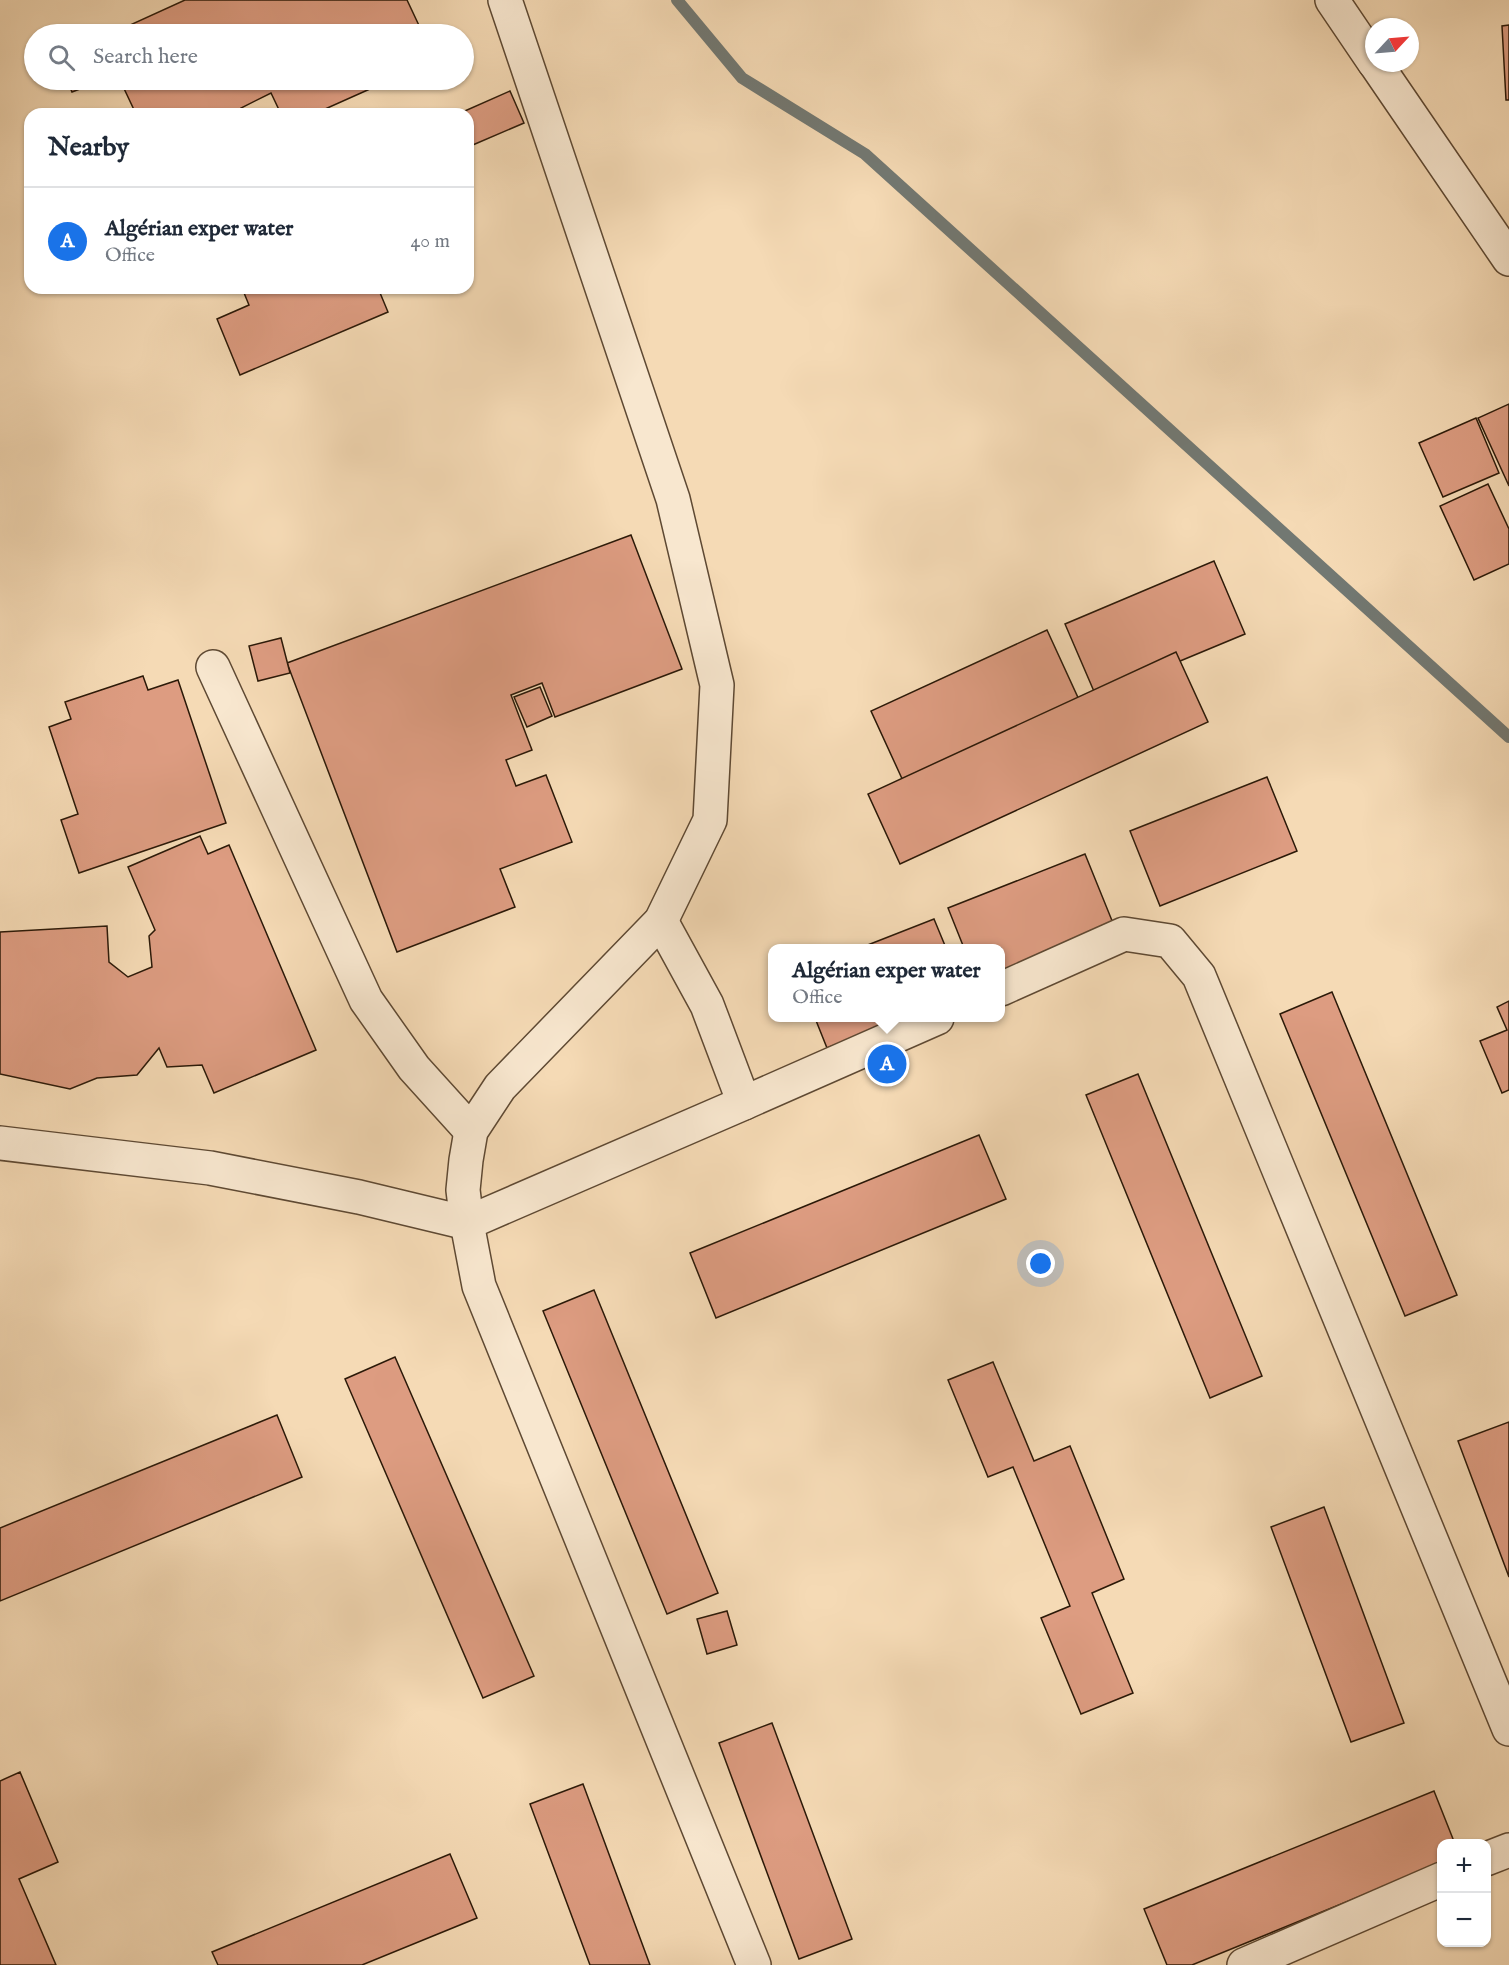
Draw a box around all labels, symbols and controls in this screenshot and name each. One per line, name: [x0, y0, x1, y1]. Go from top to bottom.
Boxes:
north arrow: [1365, 18, 1419, 72]
search box: [24, 24, 474, 90]
icon: search: [45, 41, 78, 74]
text: Search here: [93, 43, 198, 71]
text: Nearby: [48, 131, 129, 164]
text: Algérian exper water: [105, 215, 293, 243]
text: A: [61, 229, 74, 254]
text: 40 m: [411, 229, 450, 254]
text: Office: [105, 243, 155, 268]
popup: [768, 944, 1005, 1022]
text: Algérian exper water: [792, 957, 981, 985]
text: Office: [792, 985, 842, 1010]
pin: A: [868, 1042, 906, 1086]
your location: [1026, 1249, 1055, 1278]
map controls: [1437, 1839, 1491, 1947]
button: +: [1437, 1839, 1491, 1893]
button: −: [1437, 1893, 1491, 1947]

